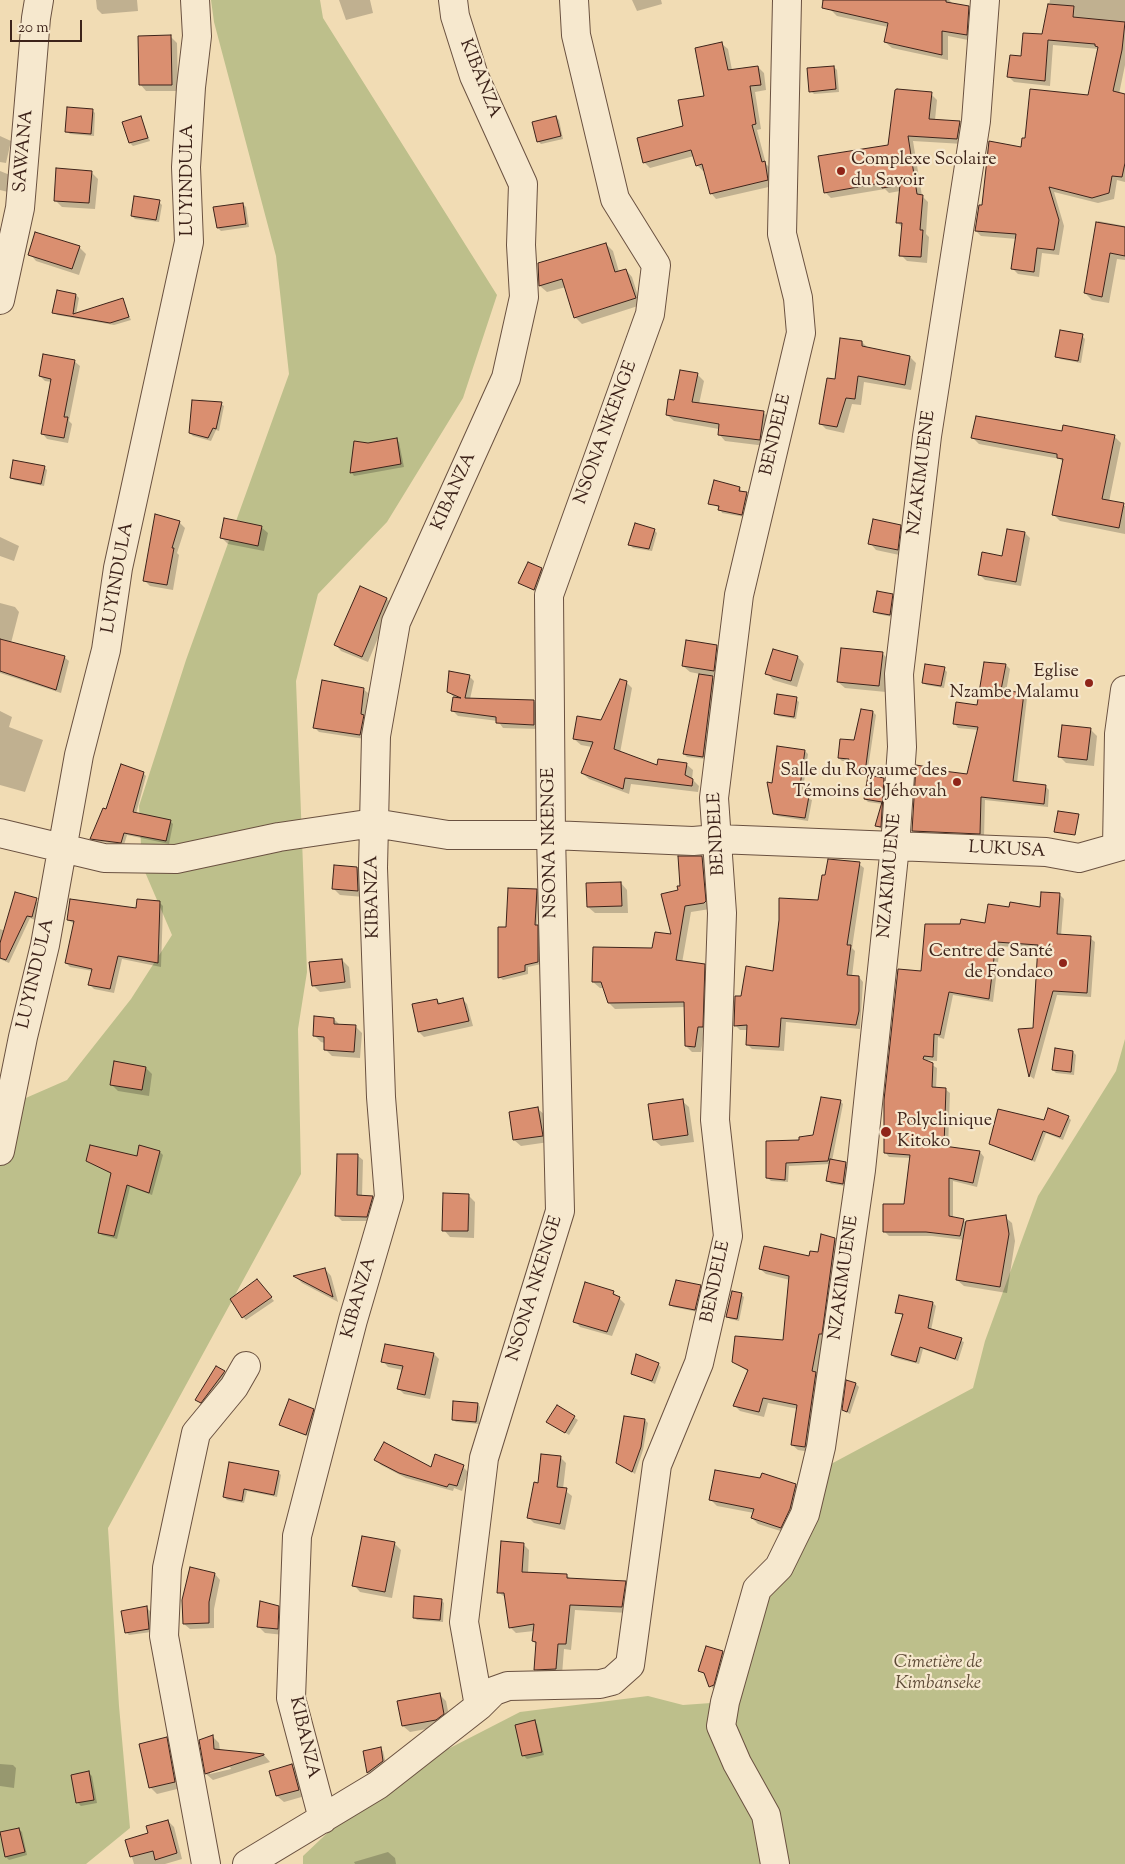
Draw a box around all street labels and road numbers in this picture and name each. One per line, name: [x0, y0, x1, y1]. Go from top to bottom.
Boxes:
street label: KIBANZA: [453, 36, 505, 122]
street label: SAWANA: [11, 109, 39, 193]
street label: LUYINDULA: [178, 124, 200, 236]
street label: NSONA NKENGE: [571, 358, 643, 508]
street label: BENDELE: [757, 392, 797, 478]
street label: NZAKIMUENE: [905, 409, 941, 537]
street label: KIBANZA: [428, 449, 482, 535]
street label: LUYINDULA: [99, 521, 139, 635]
street label: NSONA NKENGE: [539, 767, 563, 919]
street label: BENDELE: [705, 792, 731, 876]
street label: NZAKIMUENE: [875, 813, 907, 939]
street label: LUKUSA: [968, 838, 1046, 864]
street label: KIBANZA: [362, 855, 386, 939]
street label: LUYINDULA: [14, 917, 60, 1031]
street label: NSONA NKENGE: [504, 1214, 568, 1364]
street label: NZAKIMUENE: [826, 1214, 864, 1342]
street label: BENDELE: [698, 1239, 736, 1325]
street label: KIBANZA: [338, 1255, 382, 1341]
street label: KIBANZA: [283, 1695, 323, 1781]

